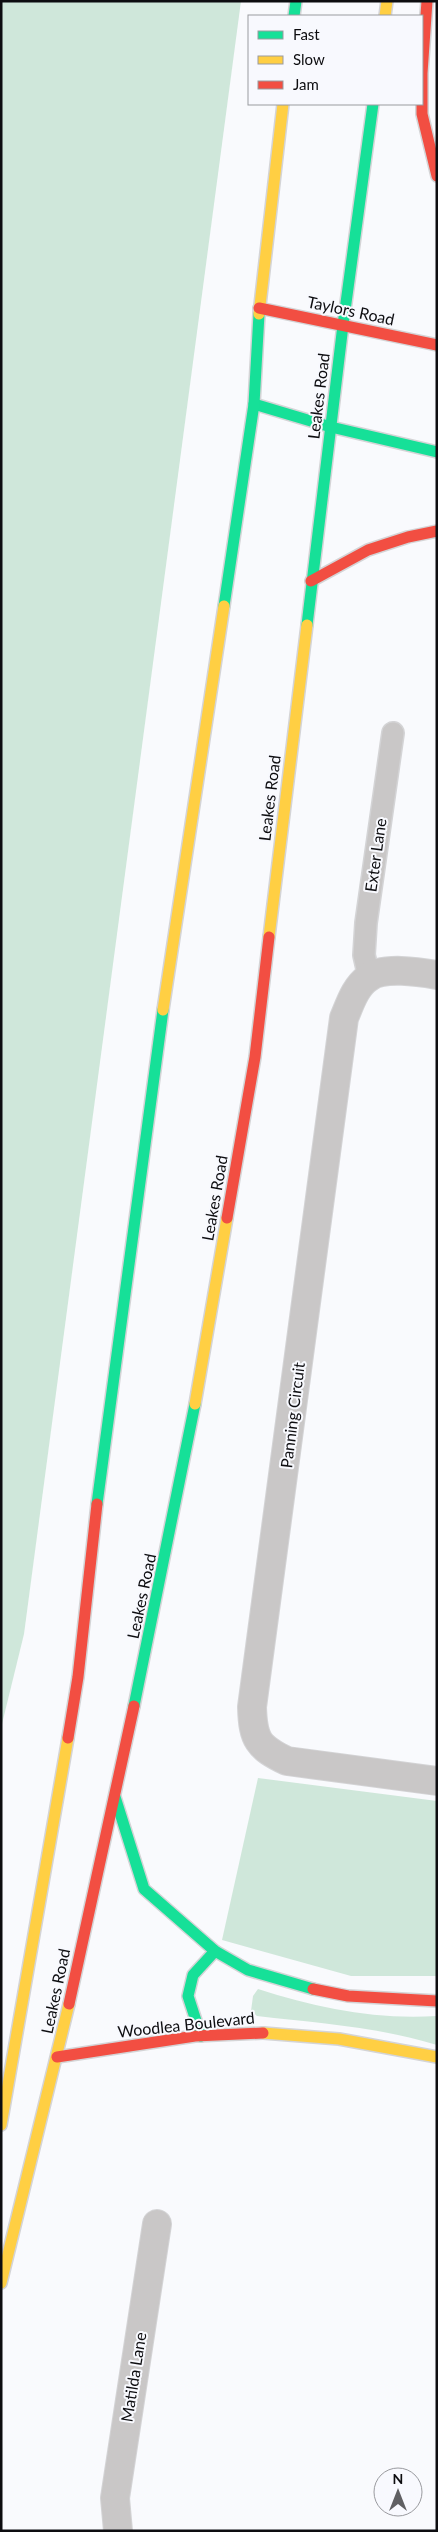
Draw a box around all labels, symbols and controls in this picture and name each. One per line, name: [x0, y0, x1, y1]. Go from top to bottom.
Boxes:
legend: [248, 15, 423, 105]
text: Fast: [293, 25, 320, 43]
text: Slow: [293, 50, 325, 68]
text: Jam: [293, 75, 319, 93]
street label: Taylors Road: [306, 291, 396, 329]
street label: Leakes Road: [303, 352, 333, 440]
street label: Leakes Road: [254, 754, 284, 842]
street label: Exter Lane: [360, 817, 390, 893]
street label: Leakes Road: [197, 1154, 231, 1242]
street label: Panning Circuit: [276, 1361, 308, 1469]
street label: Leakes Road: [123, 1552, 159, 1640]
street label: Leakes Road: [37, 1947, 73, 2035]
street label: Woodlea Boulevard: [116, 2007, 256, 2041]
street label: Matilda Lane: [117, 2331, 149, 2423]
north arrow: [373, 2467, 423, 2517]
text: N: [393, 2470, 403, 2487]

